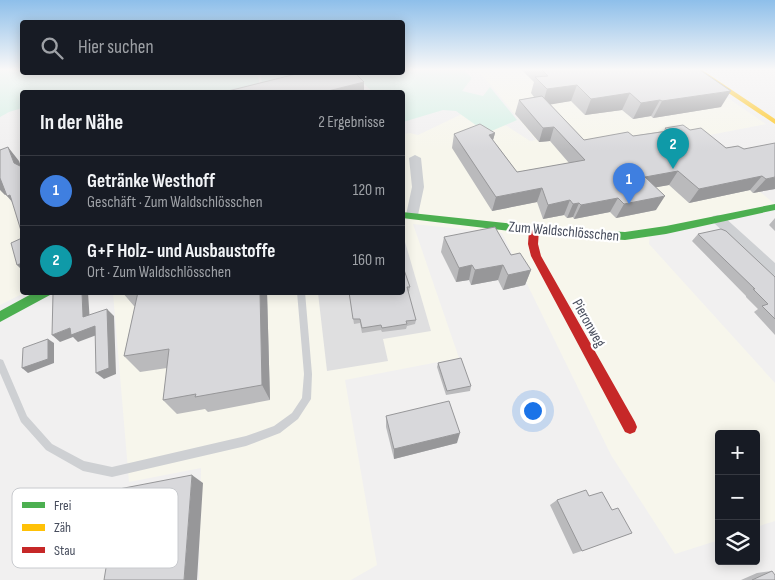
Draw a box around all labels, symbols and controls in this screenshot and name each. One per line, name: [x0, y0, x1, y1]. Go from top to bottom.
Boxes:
search box: [20, 20, 405, 75]
icon: search: [38, 34, 66, 62]
text: Hier suchen: [78, 36, 154, 59]
text: In der Nähe: [40, 110, 123, 135]
text: 2 Ergebnisse: [318, 113, 385, 132]
pin: 2: [657, 128, 689, 169]
pin: 1: [613, 163, 645, 204]
text: Getränke Westhoff: [87, 170, 215, 193]
text: 1: [53, 181, 59, 200]
text: 120 m: [353, 181, 385, 200]
text: Geschäft · Zum Waldschlösschen: [87, 193, 263, 212]
street label: Zum Waldschlösschen: [508, 217, 620, 246]
text: G+F Holz- und Ausbaustoffe: [87, 240, 275, 263]
text: 2: [52, 251, 60, 270]
text: 160 m: [352, 251, 385, 270]
text: Ort · Zum Waldschlösschen: [87, 263, 231, 282]
street label: Pieronweg: [568, 296, 610, 351]
your location: [520, 398, 546, 424]
map controls: [715, 430, 760, 565]
button: +: [715, 430, 760, 475]
button: −: [715, 475, 760, 520]
legend: [12, 488, 178, 568]
text: Frei: [54, 497, 71, 514]
text: Zäh: [54, 519, 71, 536]
button: layers: [715, 520, 760, 565]
text: Stau: [54, 542, 76, 559]

